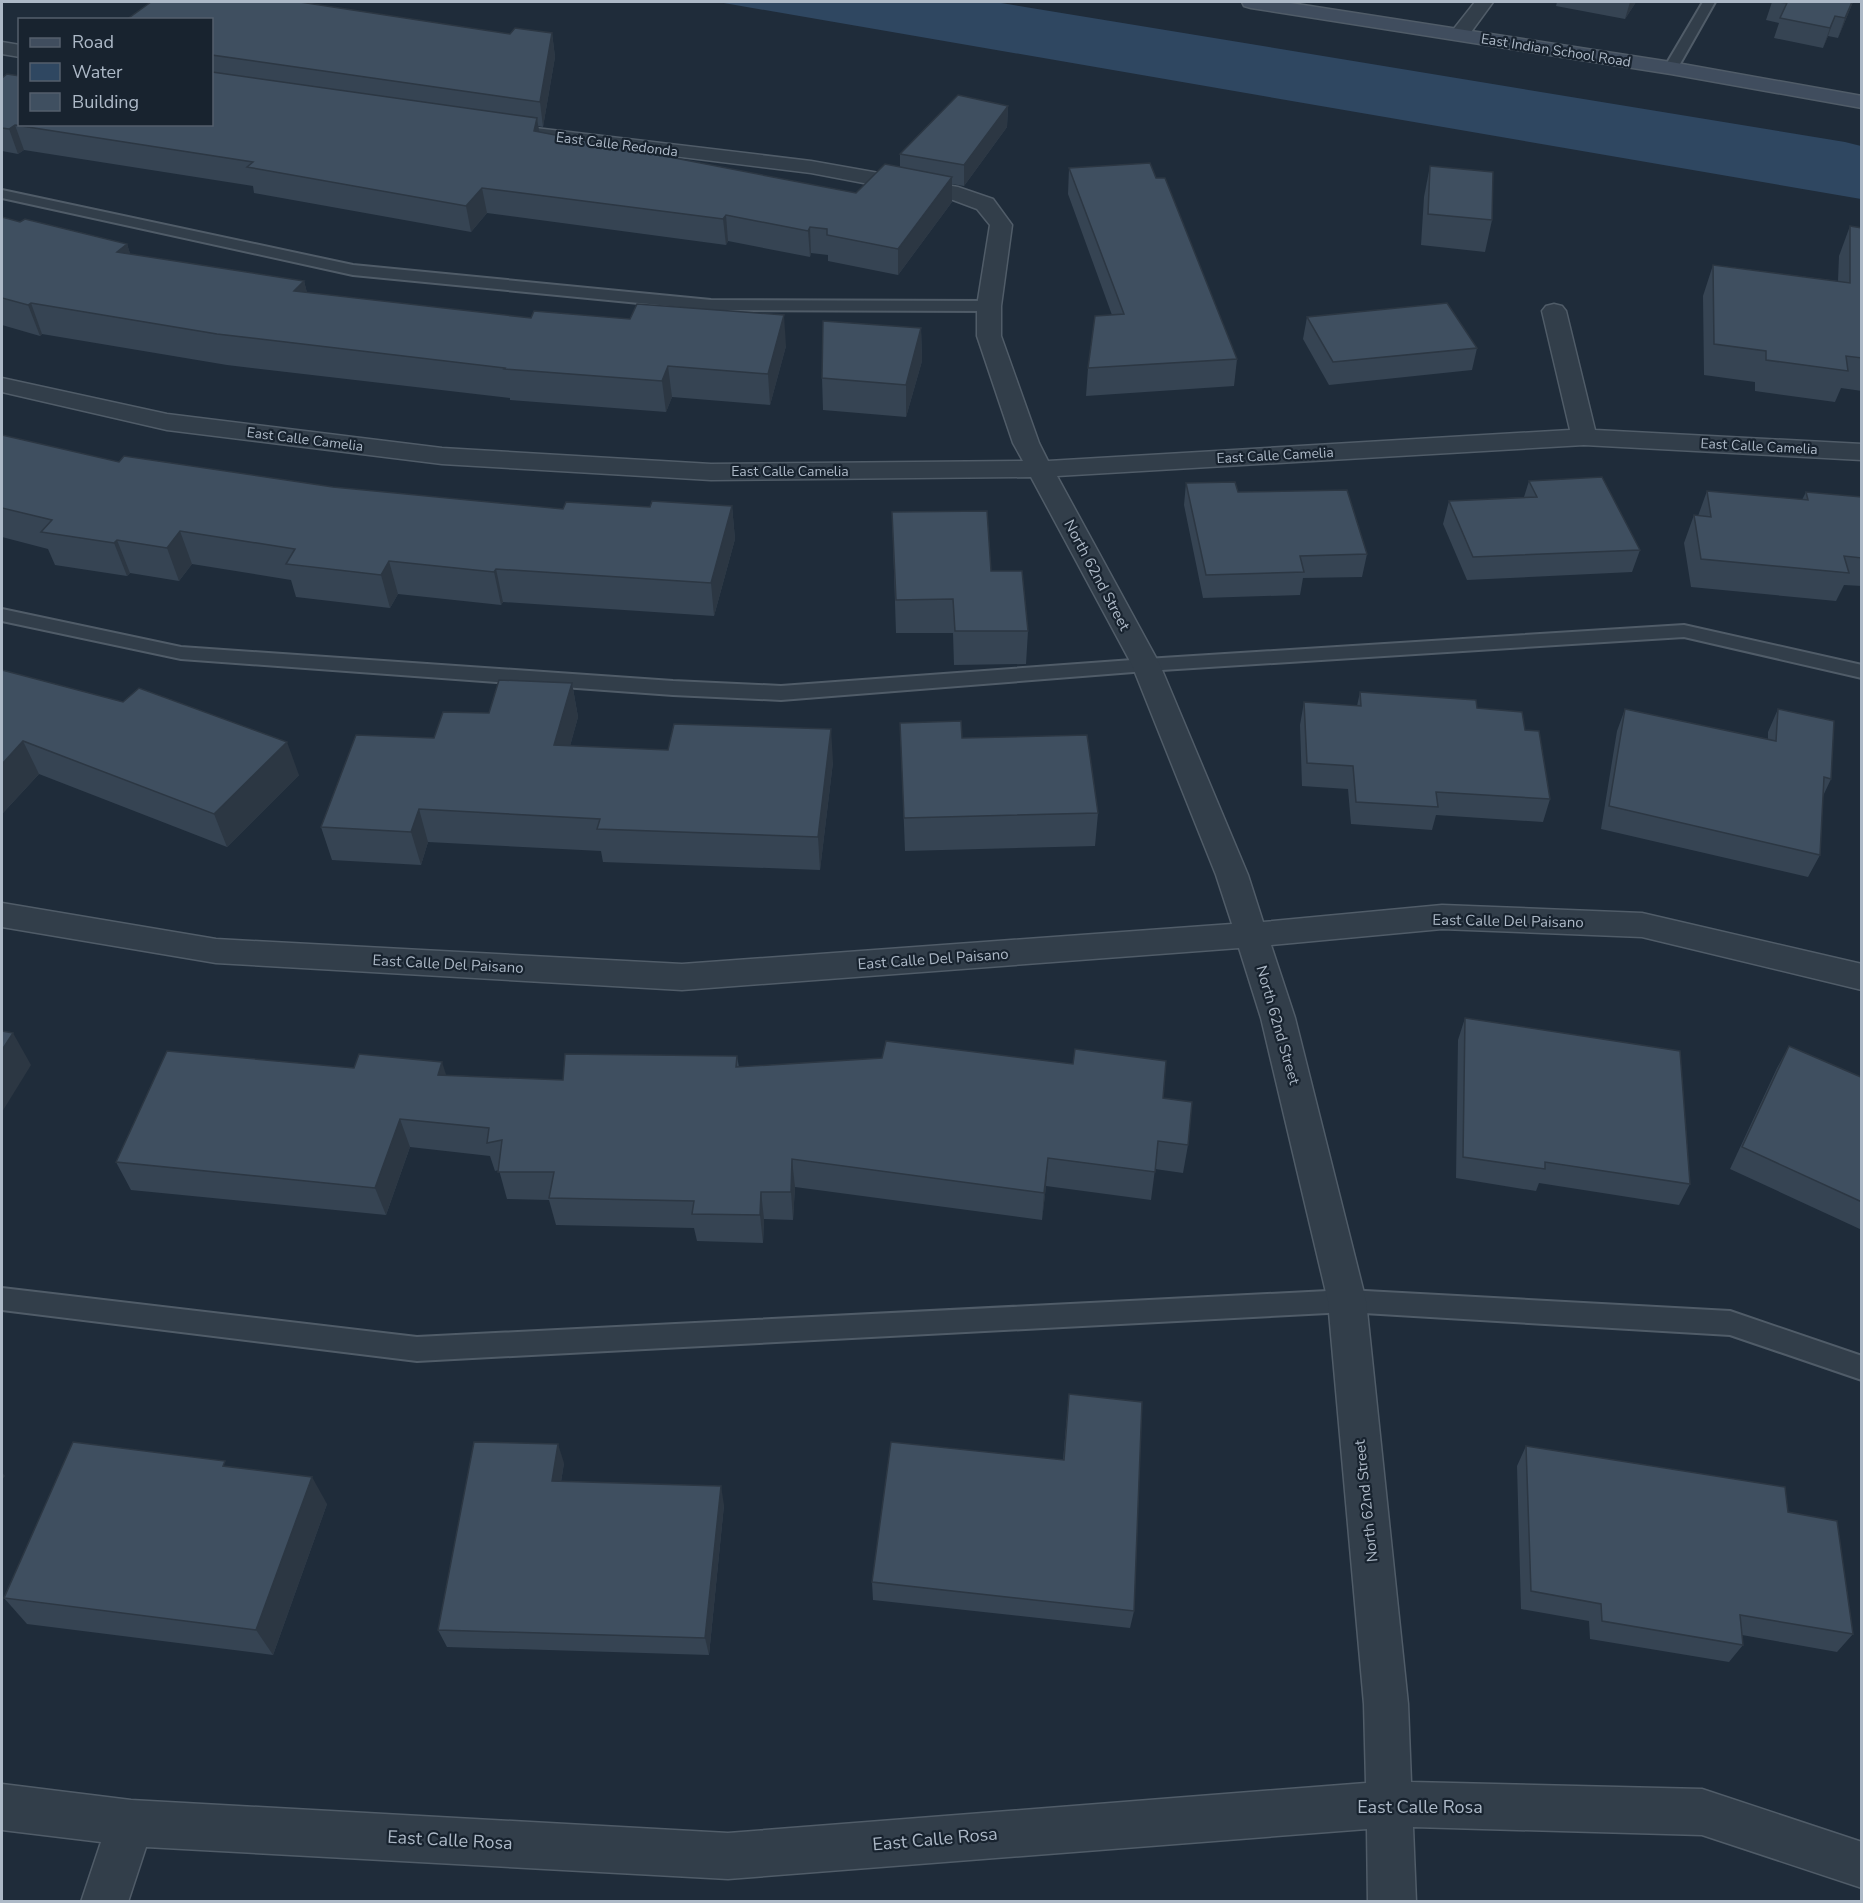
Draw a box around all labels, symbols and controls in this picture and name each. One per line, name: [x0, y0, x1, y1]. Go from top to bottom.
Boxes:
legend: [18, 18, 213, 126]
street label: East Indian School Road: [1480, 29, 1632, 72]
text: Road: [72, 30, 114, 54]
text: Water: [72, 60, 123, 84]
text: Building: [72, 90, 139, 114]
street label: East Calle Redonda: [555, 128, 679, 161]
street label: East Calle Camelia: [246, 423, 364, 456]
street label: East Calle Camelia: [1700, 434, 1818, 459]
street label: East Calle Camelia: [1216, 443, 1334, 468]
street label: East Calle Camelia: [731, 462, 849, 481]
street label: North 62nd Street: [1059, 516, 1135, 635]
street label: East Calle Del Paisano: [1432, 910, 1584, 932]
street label: East Calle Del Paisano: [857, 944, 1009, 974]
street label: East Calle Del Paisano: [372, 950, 524, 978]
street label: North 62nd Street: [1251, 963, 1305, 1088]
street label: North 62nd Street: [1350, 1438, 1382, 1563]
street label: East Calle Rosa: [1357, 1795, 1483, 1819]
street label: East Calle Rosa: [871, 1822, 999, 1856]
street label: East Calle Rosa: [387, 1825, 513, 1855]

